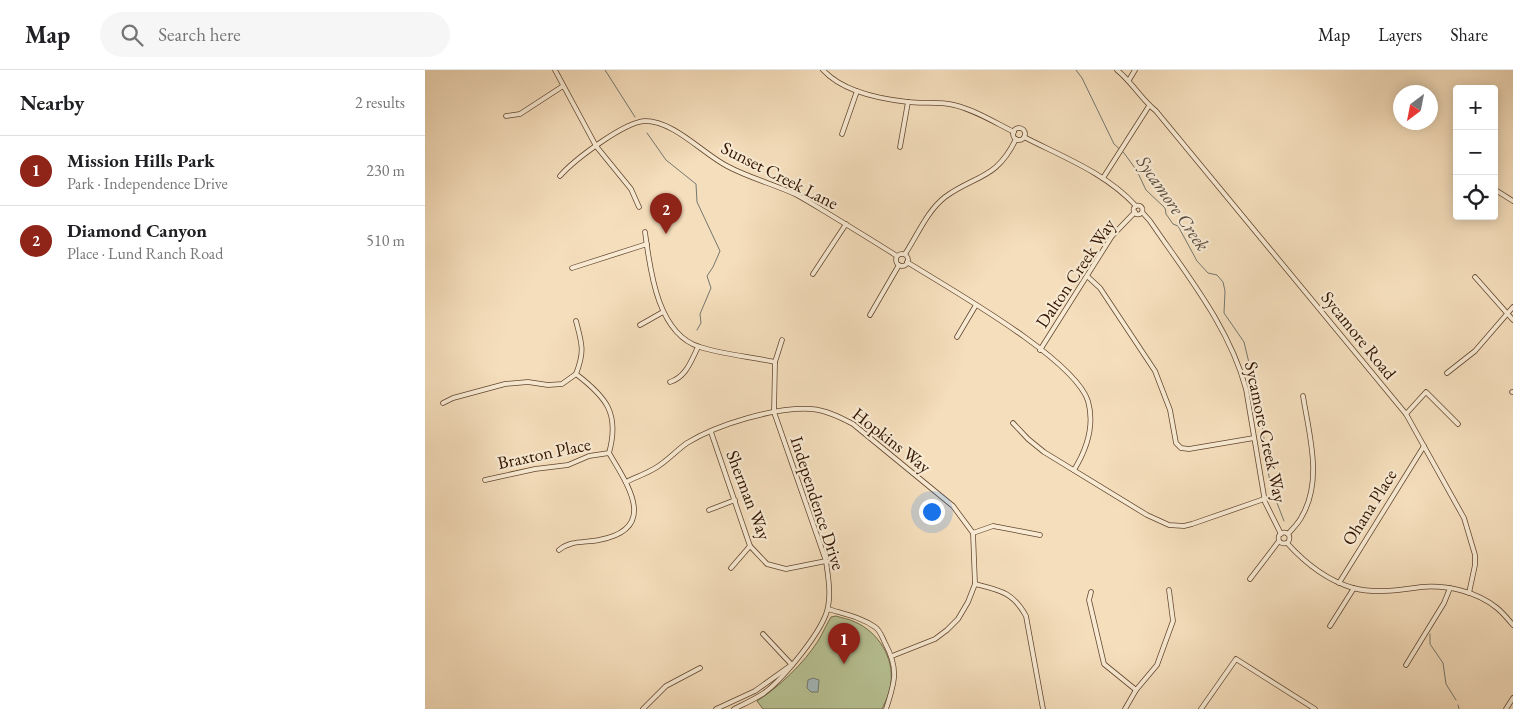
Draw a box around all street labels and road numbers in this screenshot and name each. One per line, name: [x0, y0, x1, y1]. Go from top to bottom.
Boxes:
street label: Sunset Creek Lane: [718, 136, 842, 214]
street label: Dalton Creek Way: [1030, 214, 1120, 332]
street label: Sycamore Road: [1316, 286, 1402, 385]
street label: Sycamore Creek Way: [1240, 359, 1292, 505]
street label: Hopkins Way: [848, 402, 936, 478]
street label: Braxton Place: [495, 432, 593, 474]
street label: Independence Drive: [786, 433, 850, 573]
street label: Sherman Way: [721, 447, 777, 543]
street label: Ohana Place: [1336, 464, 1402, 550]

